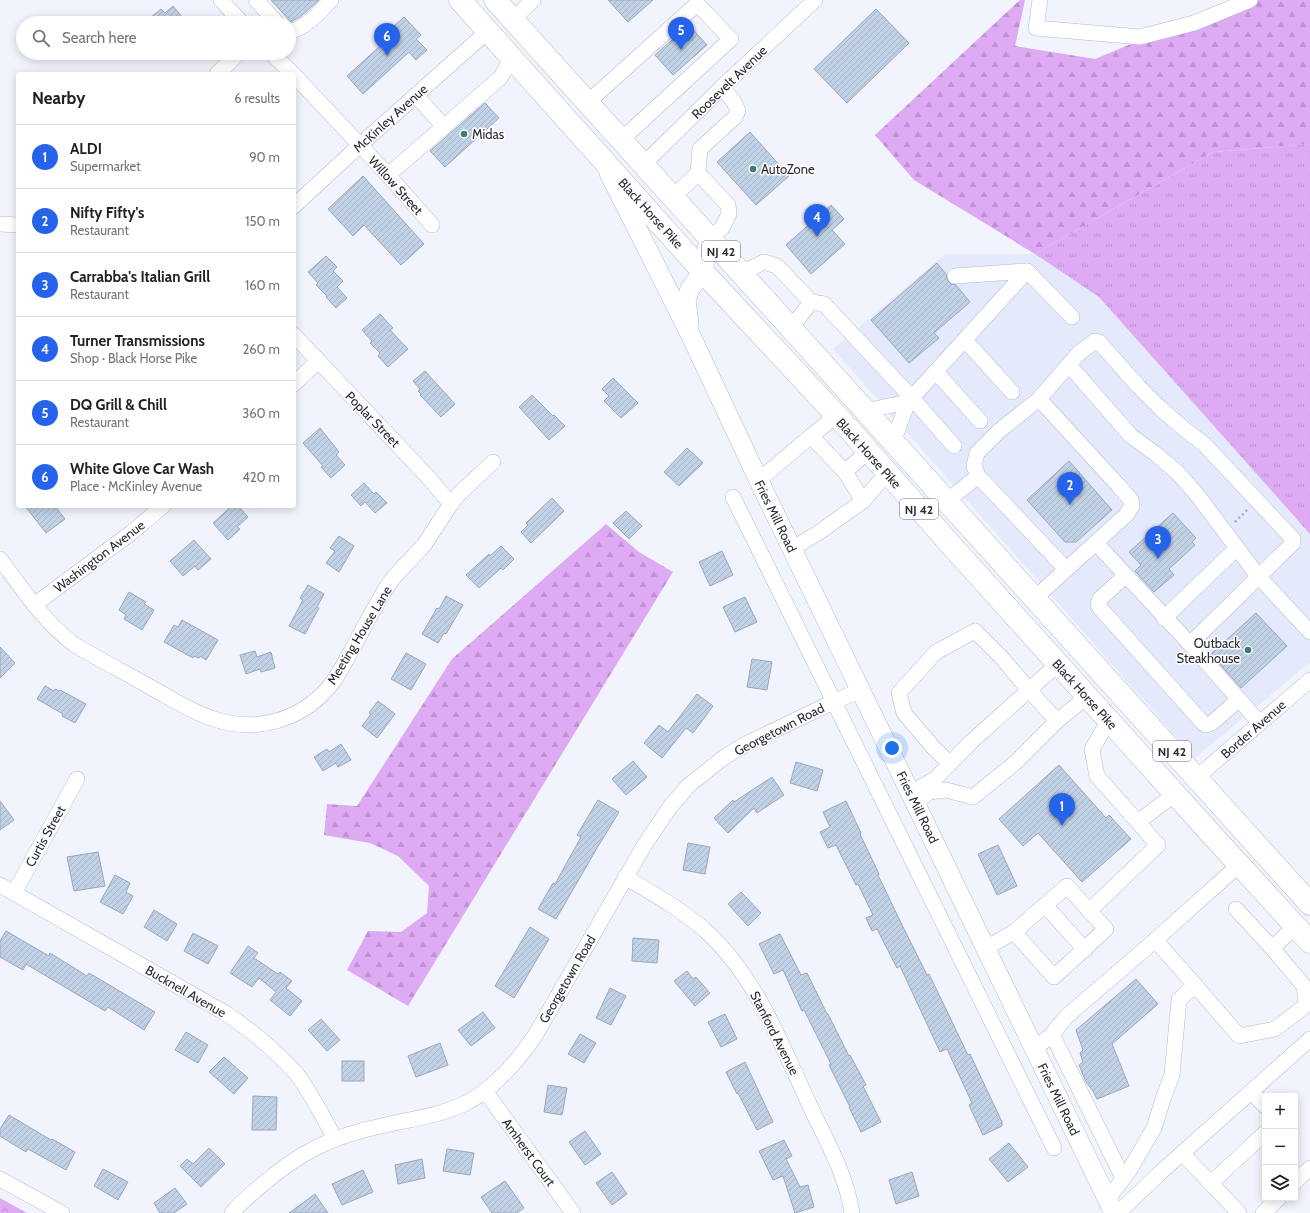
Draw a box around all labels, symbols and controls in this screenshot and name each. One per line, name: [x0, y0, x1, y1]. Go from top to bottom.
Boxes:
search box: [16, 16, 296, 60]
pin: 5: [668, 17, 694, 50]
pin: 6: [374, 23, 400, 56]
icon: search: [30, 27, 52, 49]
text: Search here: [62, 29, 137, 47]
street label: Roosevelt Avenue: [688, 42, 770, 122]
street label: McKinley Avenue: [350, 80, 431, 155]
text: Nearby: [32, 88, 85, 108]
text: 6 results: [234, 90, 280, 106]
place label: Midas: [472, 126, 505, 142]
marker: Midas: [459, 129, 469, 139]
text: ALDI: [70, 140, 102, 158]
text: 1: [43, 149, 47, 165]
text: 90 m: [249, 149, 280, 165]
street label: Willow Street: [365, 152, 427, 218]
text: Supermarket: [70, 158, 141, 174]
place label: AutoZone: [761, 161, 815, 177]
marker: AutoZone: [748, 164, 758, 174]
street label: Black Horse Pike: [615, 175, 687, 252]
text: Nifty Fifty's: [70, 204, 144, 222]
pin: 4: [804, 204, 830, 237]
text: 2: [42, 213, 48, 229]
text: 150 m: [245, 213, 280, 229]
text: Restaurant: [70, 222, 129, 238]
road number: NJ 42: [702, 241, 740, 261]
text: Carrabba's Italian Grill: [70, 268, 210, 286]
text: 3: [41, 277, 49, 293]
text: 160 m: [245, 277, 280, 293]
text: Restaurant: [70, 286, 129, 302]
text: Turner Transmissions: [70, 332, 205, 350]
text: 4: [41, 341, 49, 357]
text: 260 m: [242, 341, 280, 357]
text: Shop · Black Horse Pike: [70, 350, 197, 366]
street label: Poplar Street: [342, 388, 404, 451]
text: DQ Grill & Chill: [70, 396, 167, 414]
text: 5: [42, 405, 48, 421]
text: 360 m: [242, 405, 280, 421]
text: Restaurant: [70, 414, 129, 430]
street label: Black Horse Pike: [833, 415, 905, 492]
text: White Glove Car Wash: [70, 460, 214, 478]
text: 6: [41, 469, 49, 485]
text: 420 m: [242, 469, 280, 485]
pin: 2: [1057, 472, 1083, 505]
street label: Fries Mill Road: [752, 477, 800, 555]
text: Place · McKinley Avenue: [70, 478, 202, 494]
road number: NJ 42: [900, 499, 938, 519]
street label: Washington Avenue: [50, 516, 148, 595]
pin: 3: [1145, 526, 1171, 559]
street label: Meeting House Lane: [323, 583, 395, 687]
place label: Outback Steakhouse: [1177, 635, 1240, 666]
marker: Outback Steakhouse: [1243, 645, 1253, 655]
street label: Black Horse Pike: [1049, 656, 1121, 733]
street label: Border Avenue: [1217, 696, 1289, 762]
street label: Georgetown Road: [731, 699, 827, 759]
your location: [882, 738, 902, 758]
road number: NJ 42: [1153, 741, 1191, 761]
street label: Fries Mill Road: [894, 768, 942, 846]
pin: 1: [1049, 793, 1075, 826]
street label: Curtis Street: [22, 802, 69, 869]
street label: Georgetown Road: [535, 932, 599, 1026]
street label: Bucknell Avenue: [143, 961, 229, 1021]
street label: Stanford Avenue: [747, 988, 803, 1078]
street label: Fries Mill Road: [1035, 1060, 1083, 1138]
map controls: [1262, 1093, 1298, 1201]
button: +: [1262, 1093, 1298, 1129]
street label: Amherst Court: [499, 1115, 559, 1190]
button: −: [1262, 1129, 1298, 1165]
button: layers: [1262, 1165, 1298, 1201]

